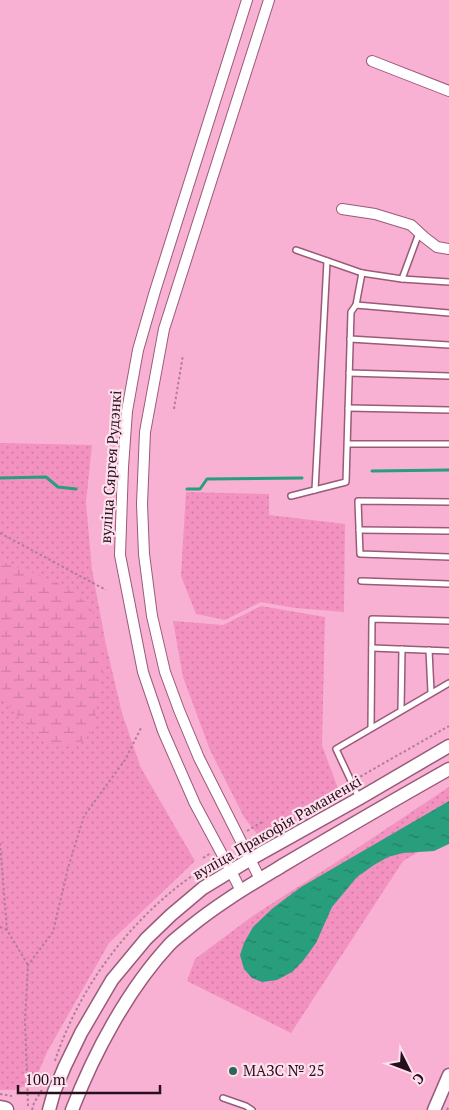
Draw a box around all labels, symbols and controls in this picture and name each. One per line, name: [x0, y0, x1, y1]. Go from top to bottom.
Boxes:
street label: вуліца Сяргея Рудэнкі: [95, 390, 125, 544]
street label: вуліца Пракофія Раманенкі: [188, 771, 365, 884]
north arrow: [384, 1045, 434, 1095]
place label: МАЗС № 25: [243, 1060, 324, 1080]
scale bar: [18, 1062, 160, 1094]
marker: МАЗС № 25: [227, 1065, 239, 1077]
text: 100 m: [25, 1069, 66, 1089]
text: С: [409, 1069, 429, 1089]

